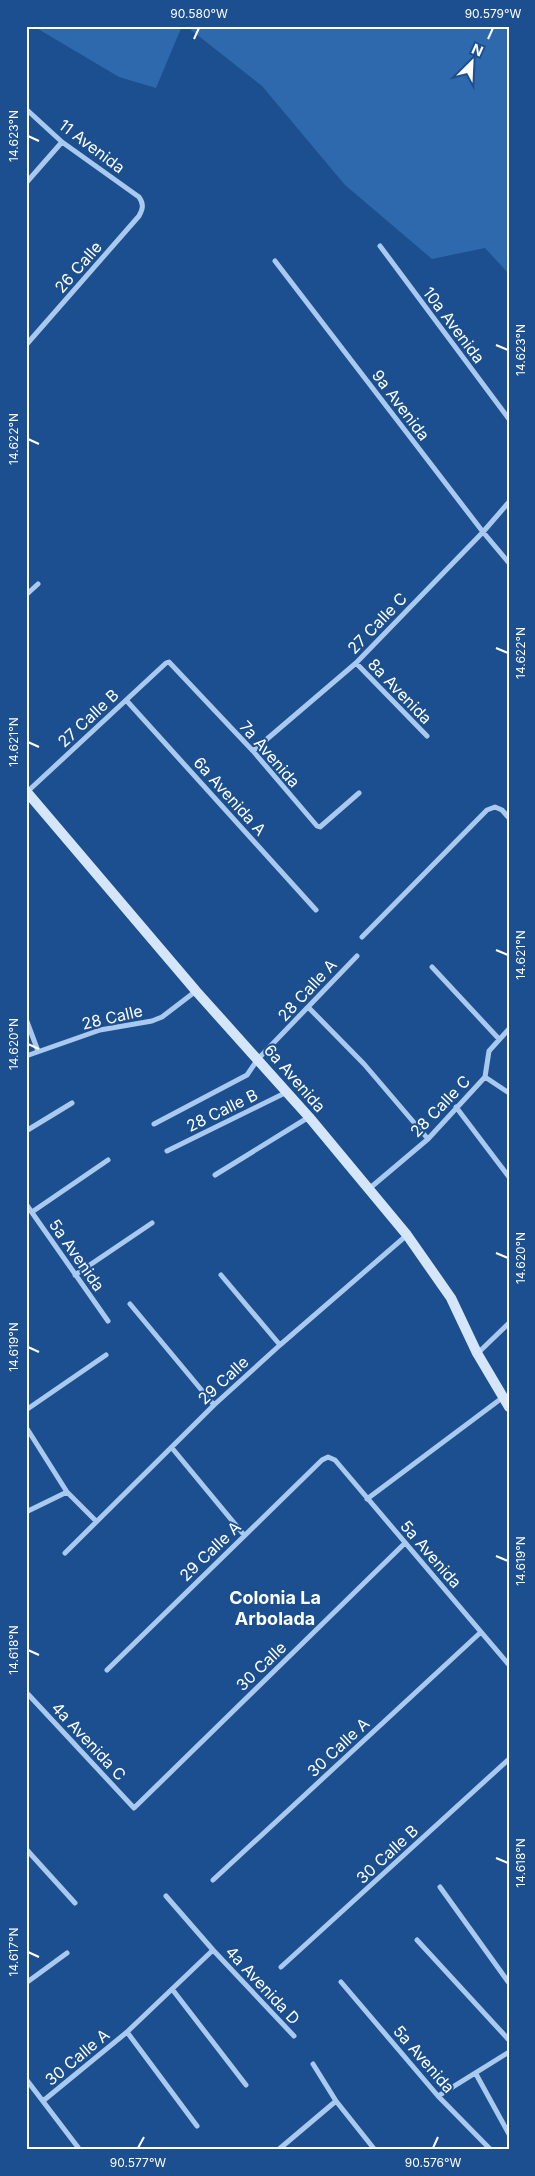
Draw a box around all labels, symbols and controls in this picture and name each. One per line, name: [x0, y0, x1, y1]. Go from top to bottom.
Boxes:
text: 90.580°W: [170, 6, 228, 21]
text: 90.579°W: [465, 6, 522, 21]
north arrow: [448, 38, 498, 88]
text: N: [469, 40, 486, 60]
text: 14.623°N: [6, 110, 21, 162]
street label: 11 Avenida: [55, 115, 129, 177]
street label: 26 Calle: [50, 237, 106, 297]
street label: 10a Avenida: [419, 283, 489, 367]
text: 14.623°N: [513, 324, 528, 376]
street label: 9a Avenida: [368, 366, 434, 444]
text: 14.622°N: [6, 413, 21, 465]
street label: 27 Calle C: [343, 588, 411, 658]
text: 14.622°N: [513, 627, 528, 679]
street label: 8a Avenida: [364, 654, 436, 728]
street label: 27 Calle B: [53, 685, 123, 751]
text: 14.621°N: [6, 717, 21, 767]
street label: 7a Avenida: [236, 717, 304, 791]
street label: 6a Avenida A: [189, 753, 271, 839]
text: 14.621°N: [513, 930, 528, 980]
street label: 28 Calle A: [273, 955, 341, 1025]
street label: 28 Calle: [80, 1000, 144, 1034]
text: 14.620°N: [6, 1018, 21, 1070]
street label: 6a Avenida: [260, 1040, 330, 1116]
street label: 28 Calle C: [406, 1071, 474, 1141]
street label: 28 Calle B: [183, 1084, 261, 1136]
street label: 5a Avenida: [45, 1215, 109, 1295]
text: 14.620°N: [513, 1232, 528, 1284]
text: 14.619°N: [6, 1322, 21, 1372]
street label: 29 Calle: [194, 1352, 252, 1408]
street label: 5a Avenida: [396, 1516, 466, 1592]
street label: 29 Calle A: [175, 1517, 245, 1585]
text: 14.619°N: [513, 1536, 528, 1586]
district label: Colonia La Arbolada: [229, 1587, 321, 1629]
text: 14.618°N: [6, 1625, 21, 1675]
street label: 30 Calle: [232, 1637, 290, 1695]
street label: 4a Avenida C: [48, 1698, 130, 1784]
street label: 30 Calle A: [303, 1713, 373, 1781]
street label: 30 Calle B: [352, 1820, 422, 1888]
text: 14.618°N: [513, 1838, 528, 1888]
text: 14.617°N: [6, 1927, 21, 1977]
street label: 4a Avenida D: [222, 1942, 304, 2028]
street label: 5a Avenida: [389, 2021, 459, 2097]
street label: 30 Calle A: [41, 2024, 113, 2090]
text: 90.577°W: [110, 2155, 166, 2170]
text: 90.576°W: [405, 2155, 461, 2170]

